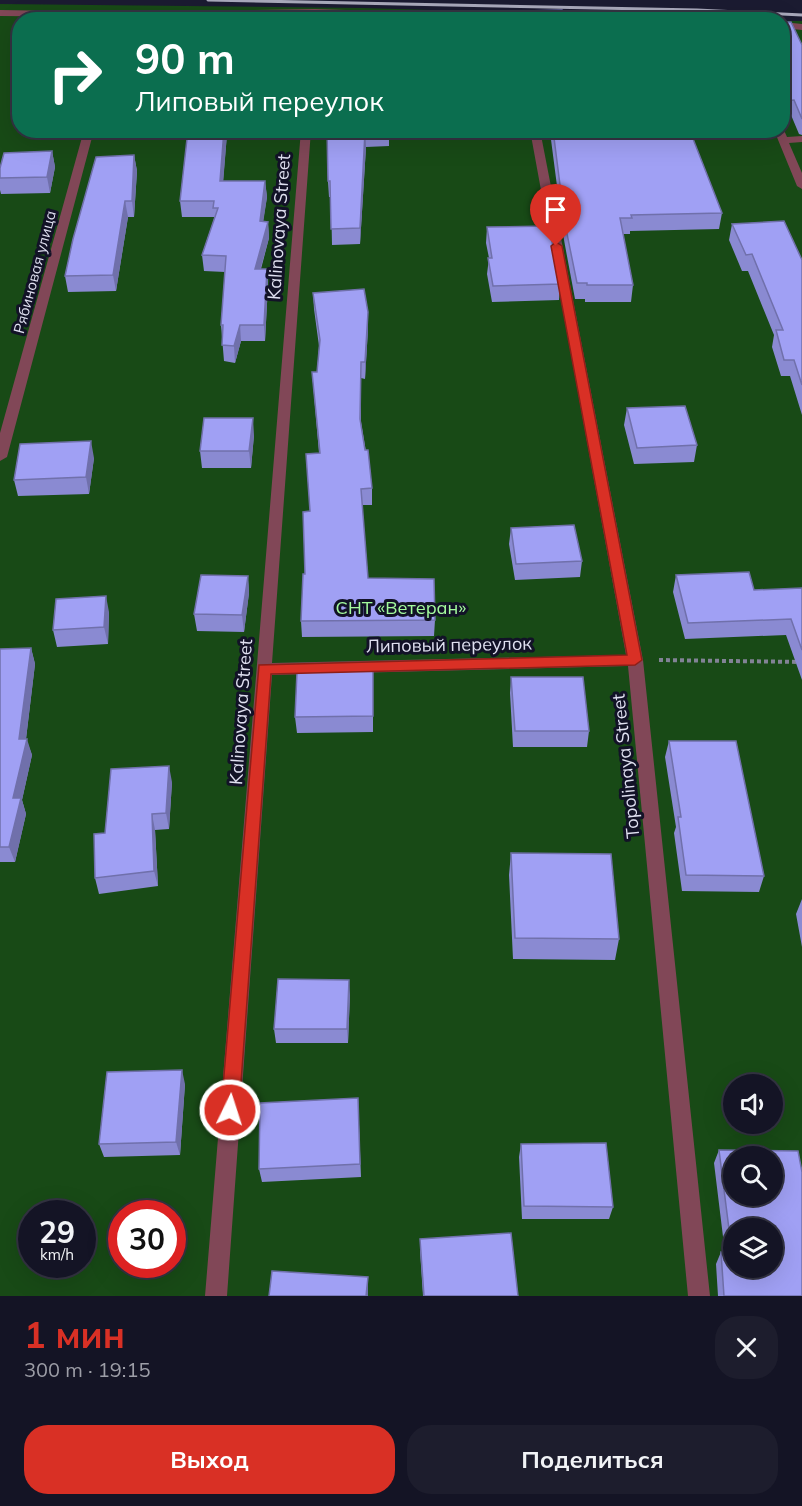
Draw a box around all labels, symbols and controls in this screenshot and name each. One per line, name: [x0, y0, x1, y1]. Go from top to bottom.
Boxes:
text: 90 m: [135, 32, 235, 85]
icon: right: [36, 36, 114, 114]
text: Липовый переулок: [135, 84, 384, 118]
street label: Kalinovaya Street: [262, 153, 295, 301]
pin: [530, 184, 581, 246]
icon: arrive: [539, 193, 572, 226]
street label: Рябиновая улица: [9, 208, 60, 336]
park label: СНТ «Ветеран»: [336, 596, 466, 619]
street label: Липовый переулок: [366, 632, 532, 657]
street label: Kalinovaya Street: [224, 638, 257, 786]
street label: Topolinaya Street: [606, 693, 645, 840]
map controls: [723, 1074, 783, 1278]
button: sound: [723, 1074, 783, 1134]
position arrow: [198, 1078, 262, 1142]
button: search: [723, 1146, 783, 1206]
speed limit sign: 30: [108, 1200, 186, 1278]
text: 29: [39, 1213, 75, 1251]
button: layers: [723, 1218, 783, 1278]
text: km/h: [40, 1245, 74, 1264]
text: 1 мин: [24, 1312, 125, 1357]
button: close: [715, 1316, 778, 1379]
text: 300 m · 19:15: [24, 1357, 150, 1382]
button: Выход: [24, 1425, 395, 1494]
button: Поделиться: [407, 1425, 778, 1494]

